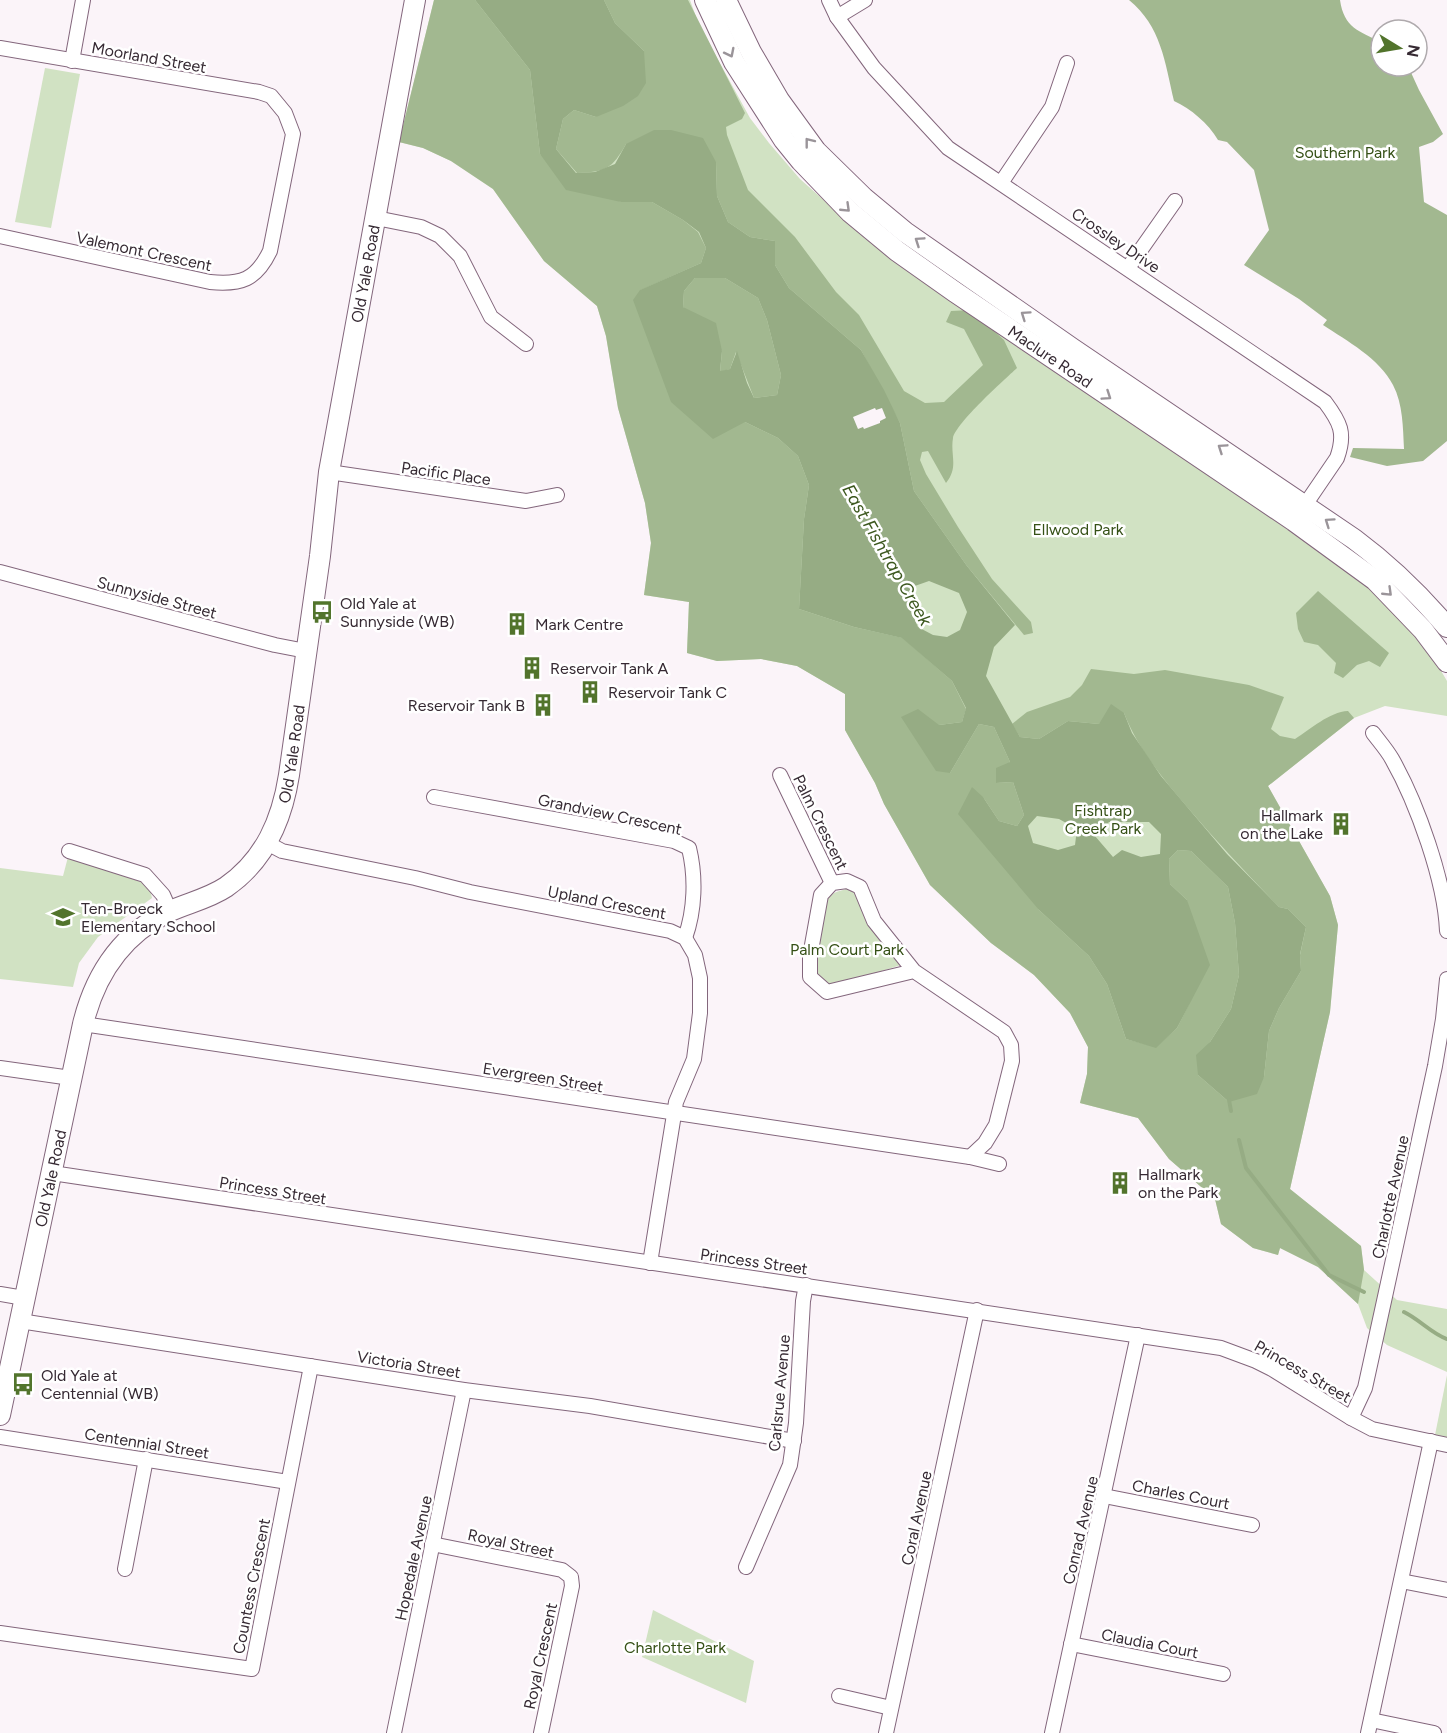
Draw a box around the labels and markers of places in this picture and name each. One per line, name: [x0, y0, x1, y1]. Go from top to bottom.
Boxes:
place label: Old Yale at Sunnyside (WB): [340, 594, 455, 631]
bus stop icon: Old Yale at Sunnyside (WB): [309, 599, 335, 625]
building icon: Mark Centre: [504, 611, 530, 637]
place label: Mark Centre: [535, 615, 623, 634]
building icon: Reservoir Tank A: [519, 655, 545, 681]
place label: Reservoir Tank A: [550, 659, 668, 678]
building icon: Reservoir Tank C: [577, 679, 603, 705]
place label: Reservoir Tank C: [608, 683, 727, 702]
building icon: Reservoir Tank B: [530, 692, 556, 718]
place label: Reservoir Tank B: [408, 696, 525, 715]
place label: Hallmark on the Lake: [1240, 806, 1323, 843]
building icon: Hallmark on the Lake: [1328, 811, 1354, 837]
place label: Ten-Broeck Elementary School: [81, 899, 215, 936]
school or university icon: Ten-Broeck Elementary School: [50, 904, 76, 930]
place label: Hallmark on the Park: [1138, 1165, 1218, 1202]
building icon: Hallmark on the Park: [1107, 1170, 1133, 1196]
place label: Old Yale at Centennial (WB): [41, 1366, 159, 1403]
bus stop icon: Old Yale at Centennial (WB): [10, 1371, 36, 1397]

